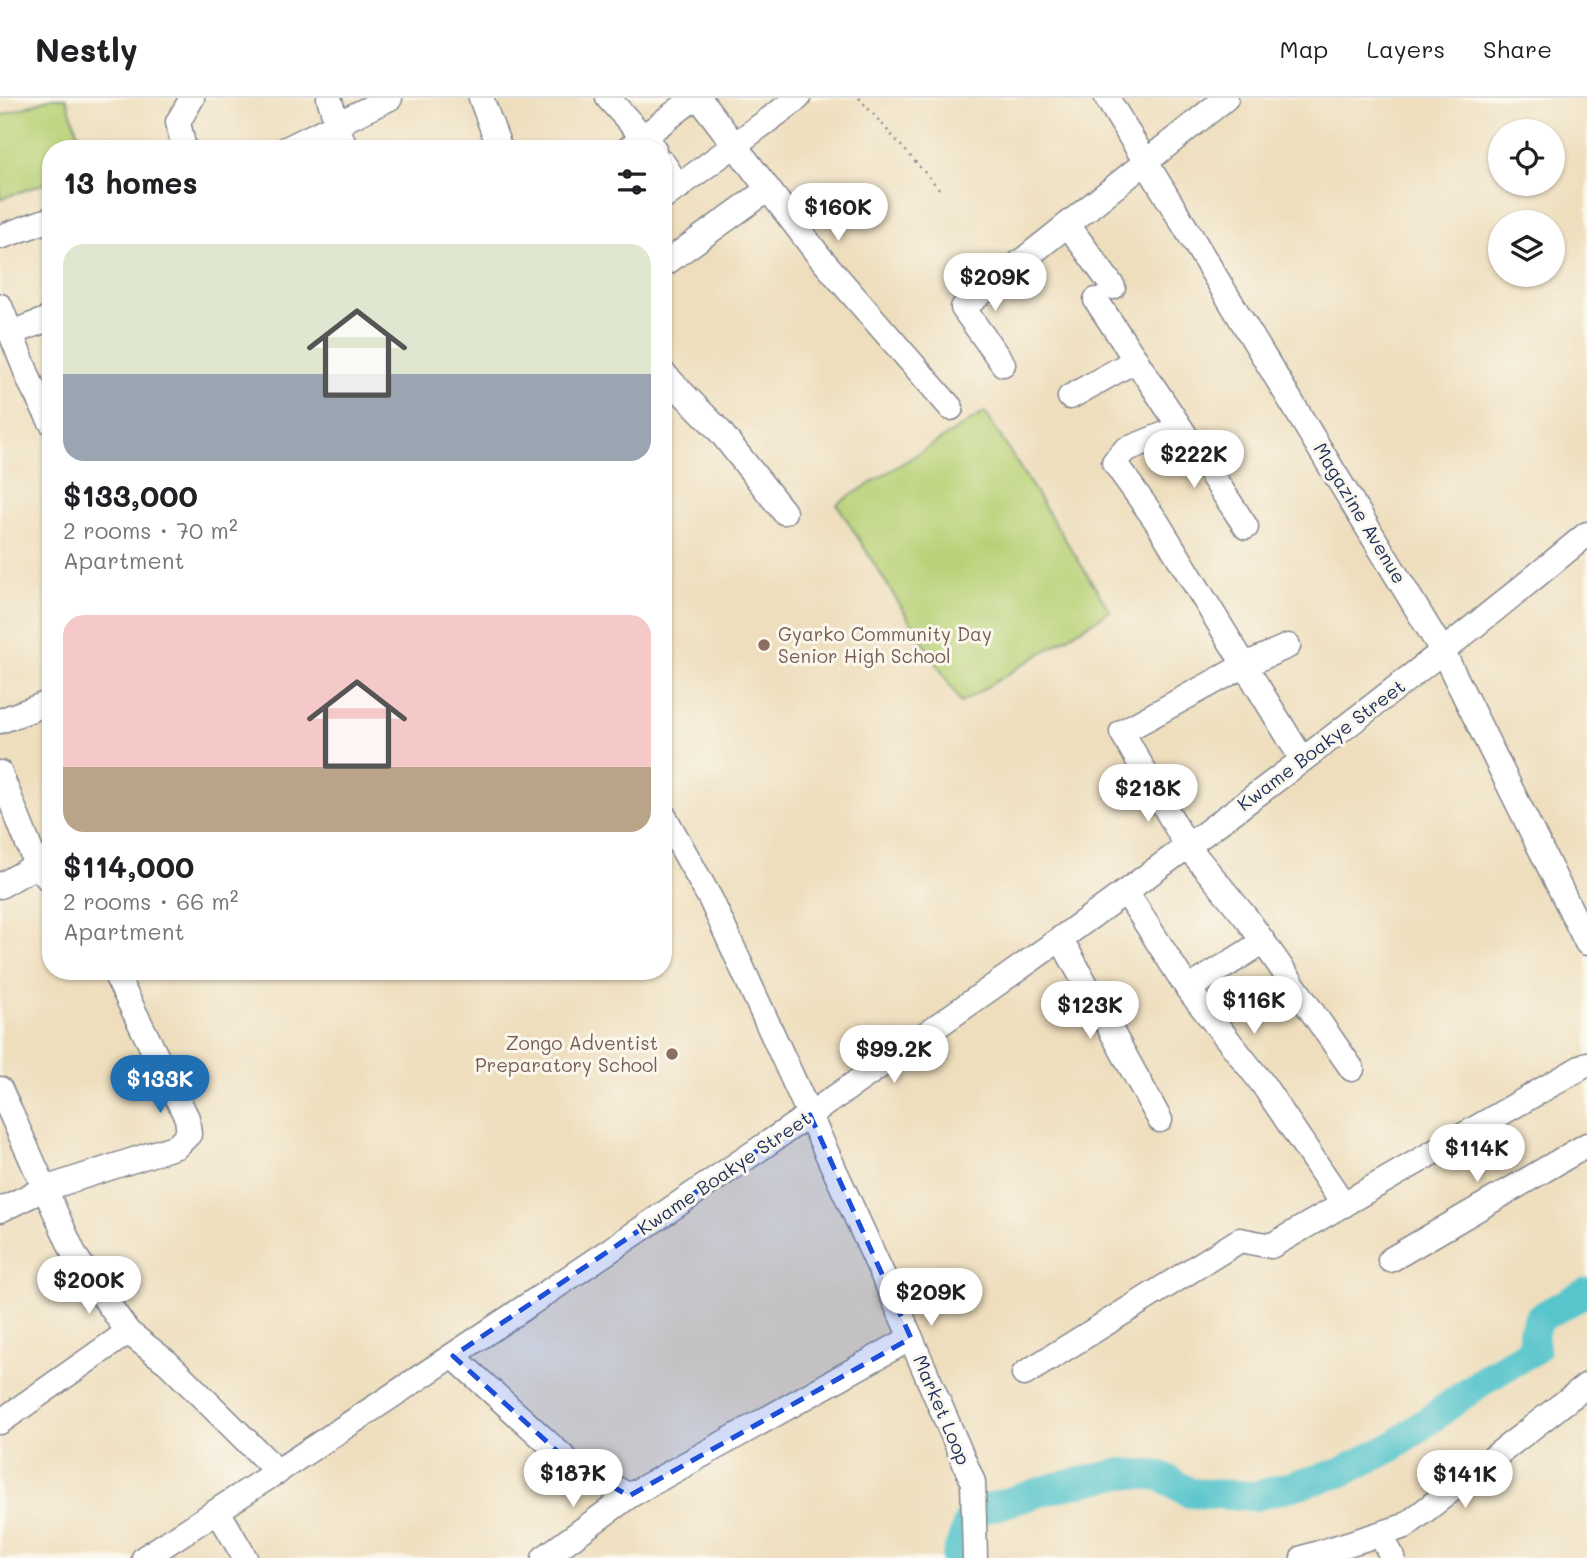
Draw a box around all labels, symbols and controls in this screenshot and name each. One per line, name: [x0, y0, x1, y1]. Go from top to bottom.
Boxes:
text: Nestly: [35, 27, 138, 70]
text: Map: [1280, 33, 1328, 64]
text: Layers: [1366, 33, 1445, 64]
text: Share: [1483, 33, 1552, 64]
map controls: [1488, 119, 1565, 287]
button: locate: [1488, 119, 1565, 196]
text: 13 homes: [63, 162, 198, 202]
icon: filters: [613, 163, 651, 201]
pin: $160K: [789, 184, 887, 243]
text: $160K: [804, 191, 872, 221]
button: layers: [1488, 210, 1565, 287]
pin: $209K: [946, 254, 1044, 313]
text: $209K: [960, 261, 1030, 291]
icon: home: [294, 290, 420, 416]
pin: $222K: [1145, 430, 1243, 490]
text: $222K: [1160, 438, 1228, 468]
street label: Magazine Avenue: [1308, 438, 1412, 588]
text: $133,000: [63, 475, 198, 515]
text: 2 rooms · 70 m²: [63, 515, 238, 545]
text: Apartment: [63, 545, 185, 575]
place label: Gyarko Community Day Senior High School: [778, 621, 992, 668]
marker: Gyarko Community Day Senior High School: [756, 637, 772, 653]
icon: home: [294, 661, 420, 787]
street label: Kwame Boakye Street: [1232, 673, 1410, 816]
pin: $218K: [1099, 764, 1197, 824]
text: $218K: [1115, 772, 1181, 802]
text: $114,000: [63, 846, 194, 886]
text: 2 rooms · 66 m²: [63, 886, 238, 916]
text: Apartment: [63, 916, 185, 946]
pin: $116K: [1205, 976, 1303, 1036]
pin: $123K: [1041, 982, 1139, 1041]
text: $116K: [1222, 984, 1286, 1014]
text: $123K: [1057, 989, 1123, 1019]
pin: $99.2K: [837, 1026, 951, 1085]
place label: Zongo Adventist Preparatory School: [475, 1030, 658, 1077]
text: $99.2K: [856, 1033, 932, 1063]
marker: Zongo Adventist Preparatory School: [664, 1046, 680, 1062]
pin: $133K: [111, 1056, 209, 1115]
text: $133K: [126, 1063, 194, 1093]
street label: Kwame Boakye Street: [632, 1105, 815, 1240]
pin: $114K: [1428, 1124, 1526, 1184]
text: $114K: [1445, 1132, 1509, 1162]
pin: $200K: [40, 1256, 138, 1316]
text: $200K: [53, 1264, 125, 1294]
pin: $209K: [882, 1268, 980, 1328]
text: $209K: [896, 1276, 966, 1306]
street label: Market Loop: [908, 1351, 977, 1469]
pin: $187K: [524, 1450, 622, 1509]
pin: $141K: [1416, 1450, 1514, 1510]
text: $187K: [540, 1457, 606, 1487]
text: $141K: [1433, 1458, 1497, 1488]

